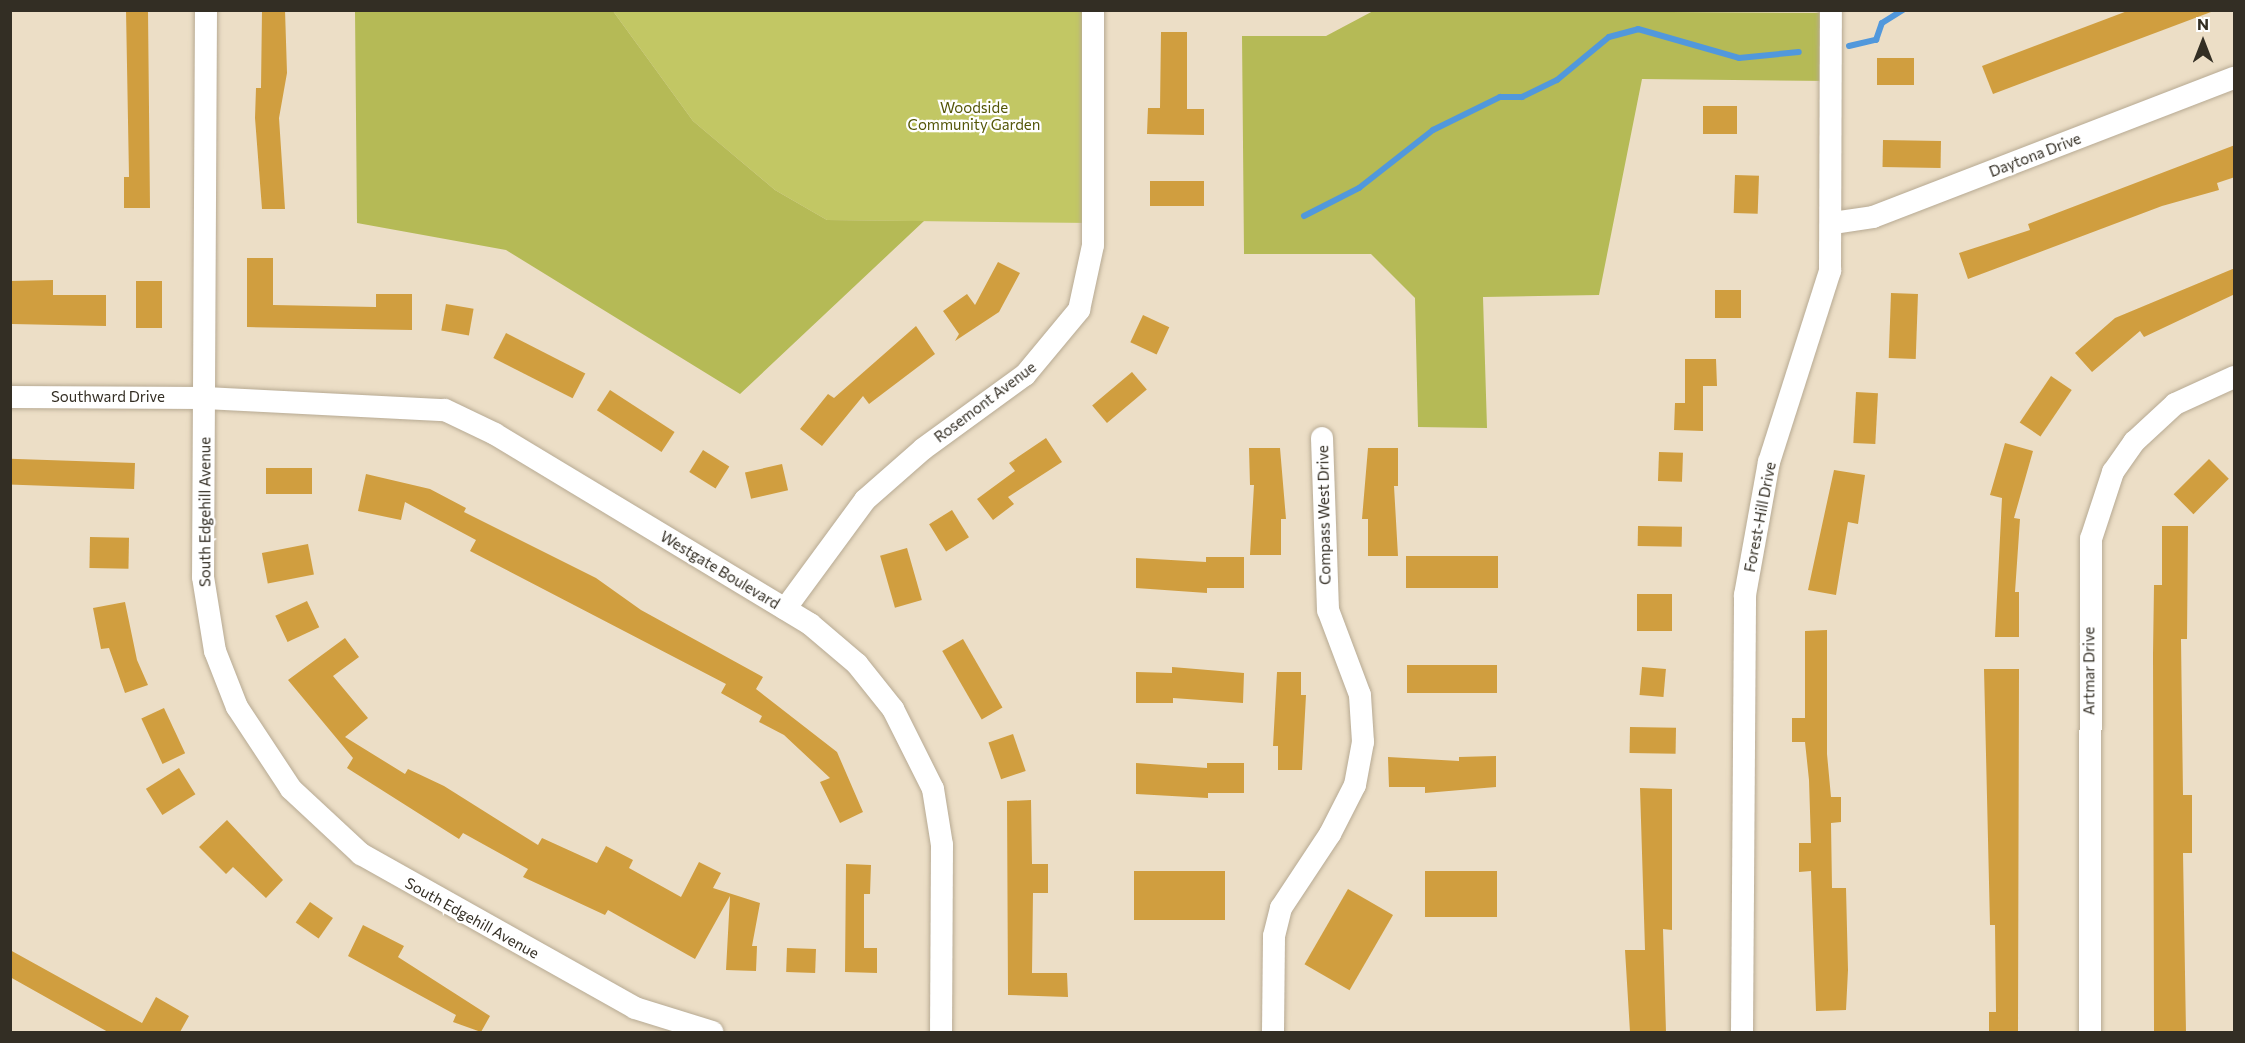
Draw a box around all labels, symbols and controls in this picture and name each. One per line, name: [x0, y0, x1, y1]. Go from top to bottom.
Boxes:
north arrow: [2173, 12, 2233, 72]
text: N: [2197, 14, 2209, 33]
park label: Woodside Community Garden: [908, 98, 1040, 133]
street label: Daytona Drive: [1986, 129, 2084, 181]
street label: Rosemont Avenue: [931, 358, 1039, 446]
street label: Southward Drive: [51, 388, 165, 406]
street label: South Edgehill Avenue: [196, 437, 214, 587]
street label: Compass West Drive: [1314, 445, 1334, 585]
street label: Forest-Hill Drive: [1740, 460, 1780, 574]
street label: Westgate Boulevard: [657, 527, 783, 613]
street label: Artmar Drive: [2080, 627, 2098, 715]
street label: South Edgehill Avenue: [402, 874, 542, 962]

